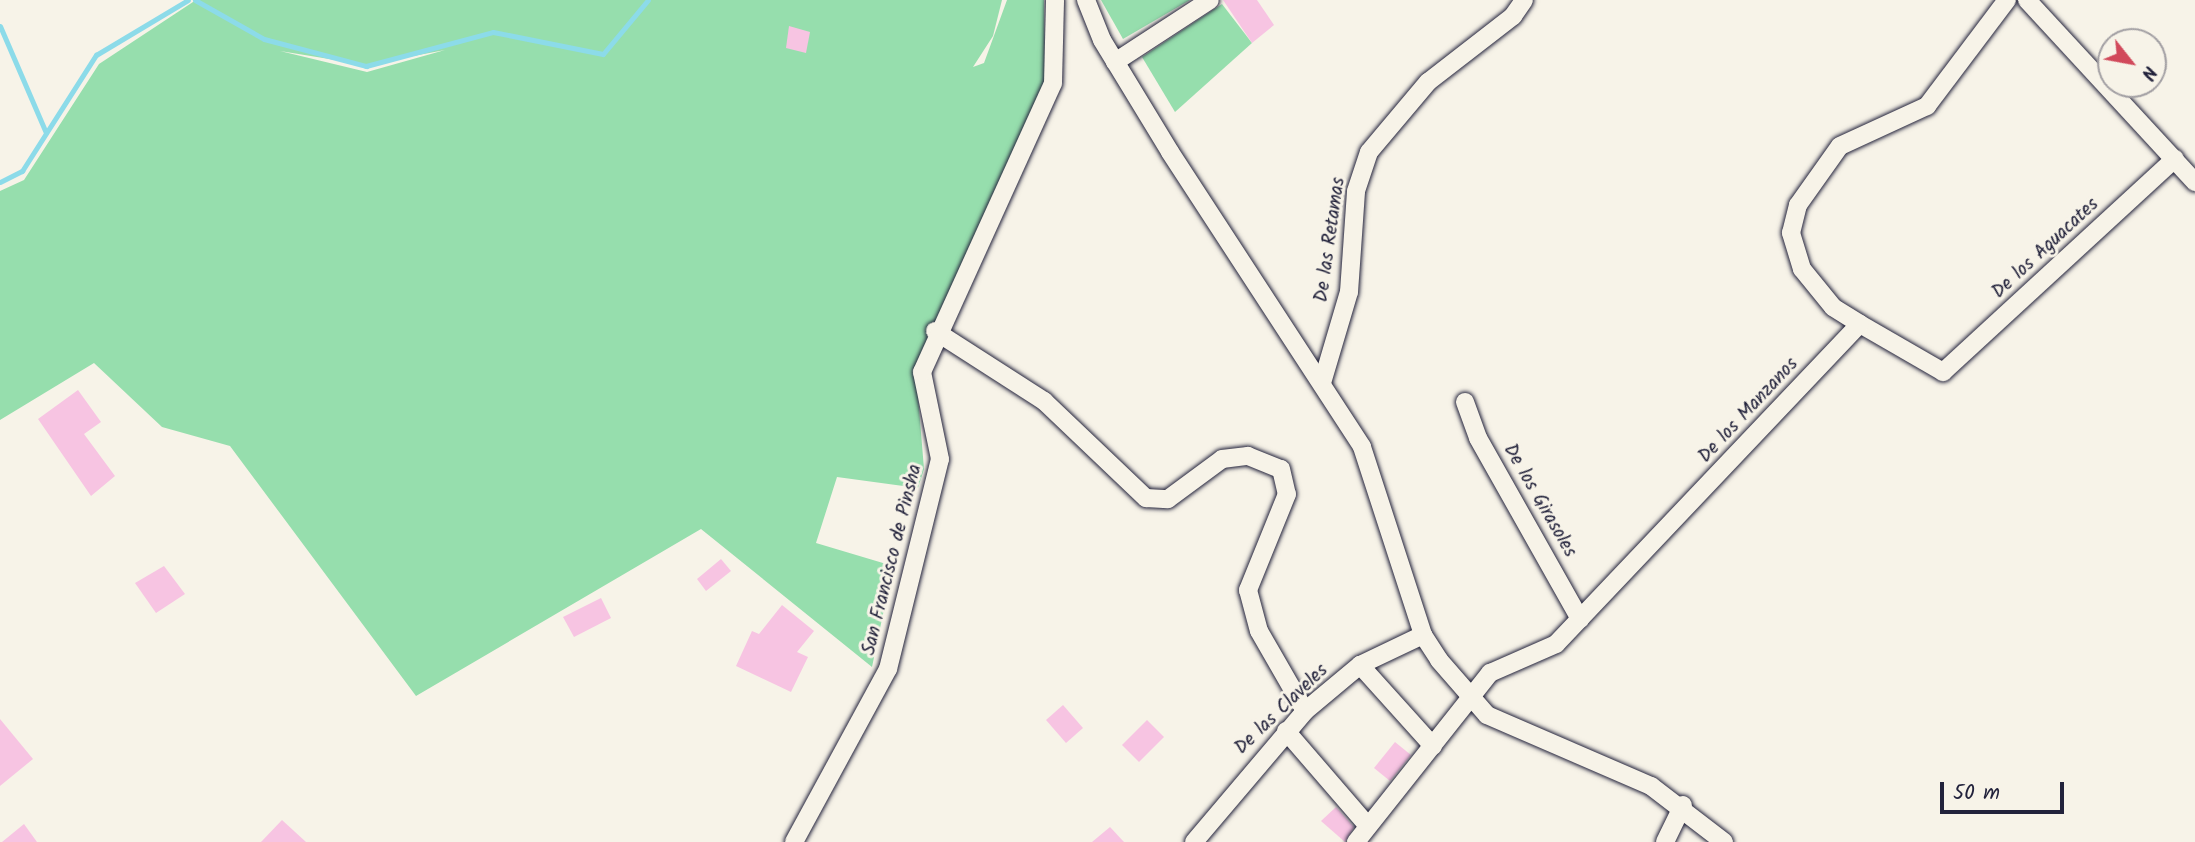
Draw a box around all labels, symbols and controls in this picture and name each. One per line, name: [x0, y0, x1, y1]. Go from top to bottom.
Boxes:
north arrow: [2097, 28, 2167, 98]
text: N: [2132, 60, 2164, 86]
street label: De las Retamas: [1311, 176, 1351, 304]
street label: De los Aguacates: [1988, 194, 2104, 304]
street label: De los Manzanos: [1694, 354, 1804, 468]
street label: De los Girasoles: [1497, 440, 1581, 562]
street label: San Francisco de Pinsha: [858, 462, 928, 658]
street label: De las Claveles: [1231, 660, 1333, 760]
scale bar: [1943, 768, 2067, 812]
text: 50 m: [1953, 777, 2000, 810]

